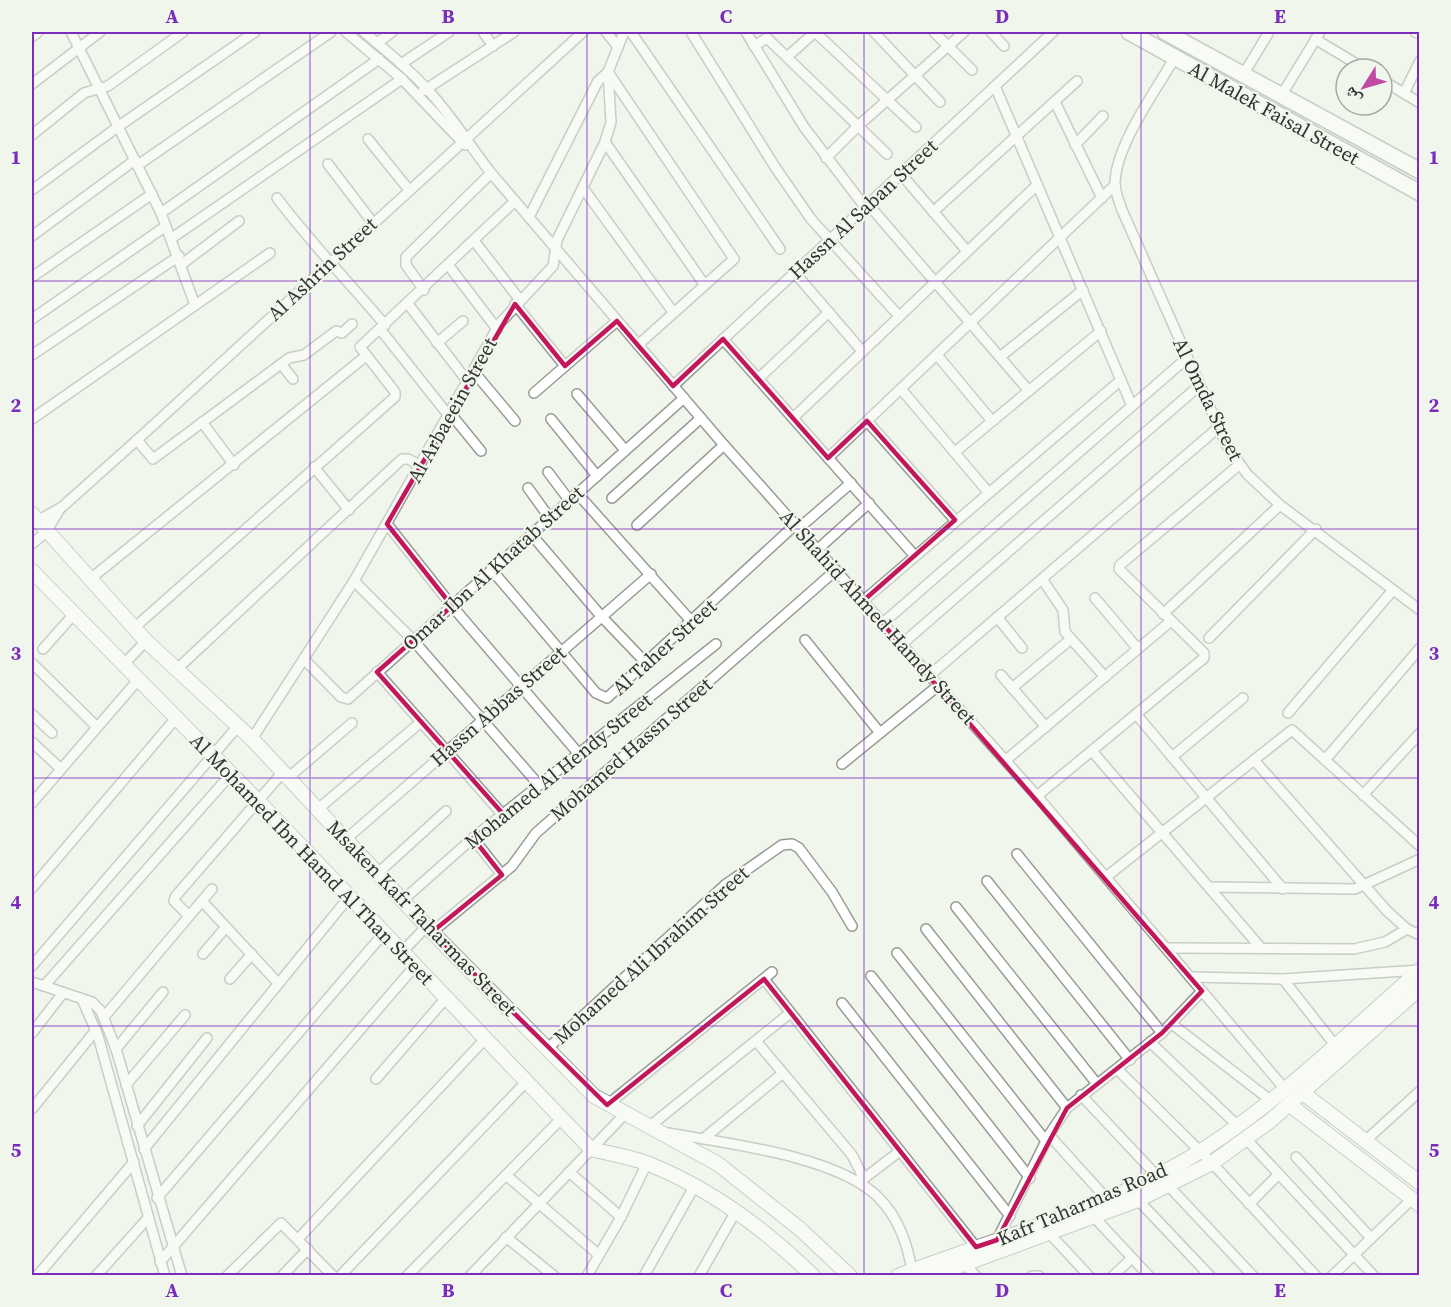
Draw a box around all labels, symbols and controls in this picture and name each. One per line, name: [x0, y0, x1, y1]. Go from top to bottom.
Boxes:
text: A: [165, 2, 179, 30]
text: B: [441, 2, 455, 30]
text: C: [720, 2, 732, 30]
text: D: [995, 2, 1009, 30]
text: E: [1274, 2, 1286, 30]
street label: Al Malek Faisal Street: [1184, 54, 1365, 172]
north arrow: [1334, 57, 1394, 117]
text: ش: [1338, 83, 1366, 109]
street label: Hassn Al Saban Street: [782, 132, 944, 285]
text: 1: [11, 143, 21, 171]
text: 1: [1429, 143, 1439, 171]
street label: Al Ashrin Street: [261, 210, 383, 327]
street label: Al Arbaeein Street: [400, 332, 504, 488]
street label: Al Omda Street: [1166, 333, 1250, 466]
text: 2: [11, 391, 22, 419]
text: 2: [1429, 391, 1440, 419]
street label: Omar Ibn Al Khatab Street: [396, 479, 590, 657]
street label: Al Shahid Ahmed Hamdy Street: [774, 503, 983, 731]
street label: Al Taher Street: [606, 592, 723, 702]
text: 3: [11, 639, 22, 667]
street label: Hassn Abbas Street: [424, 639, 572, 773]
text: 3: [1429, 639, 1440, 667]
street label: Mohamed Hassn Street: [544, 670, 718, 827]
street label: Mohamed Al Hendy Street: [458, 686, 658, 856]
street label: Al Mohamed Ibn Hamd Al Than Street: [184, 727, 441, 991]
street label: Msaken Kafr Taharmas Street: [321, 814, 524, 1022]
street label: Mohamed Ali Ibrahim Street: [547, 859, 755, 1050]
text: 4: [11, 888, 22, 916]
text: 4: [1429, 888, 1440, 916]
text: 5: [11, 1136, 22, 1164]
text: 5: [1429, 1136, 1440, 1164]
street label: Kafr Taharmas Road: [993, 1155, 1172, 1252]
text: A: [165, 1276, 179, 1304]
text: B: [441, 1276, 455, 1304]
text: C: [720, 1276, 732, 1304]
text: D: [995, 1276, 1009, 1304]
text: E: [1274, 1276, 1286, 1304]

